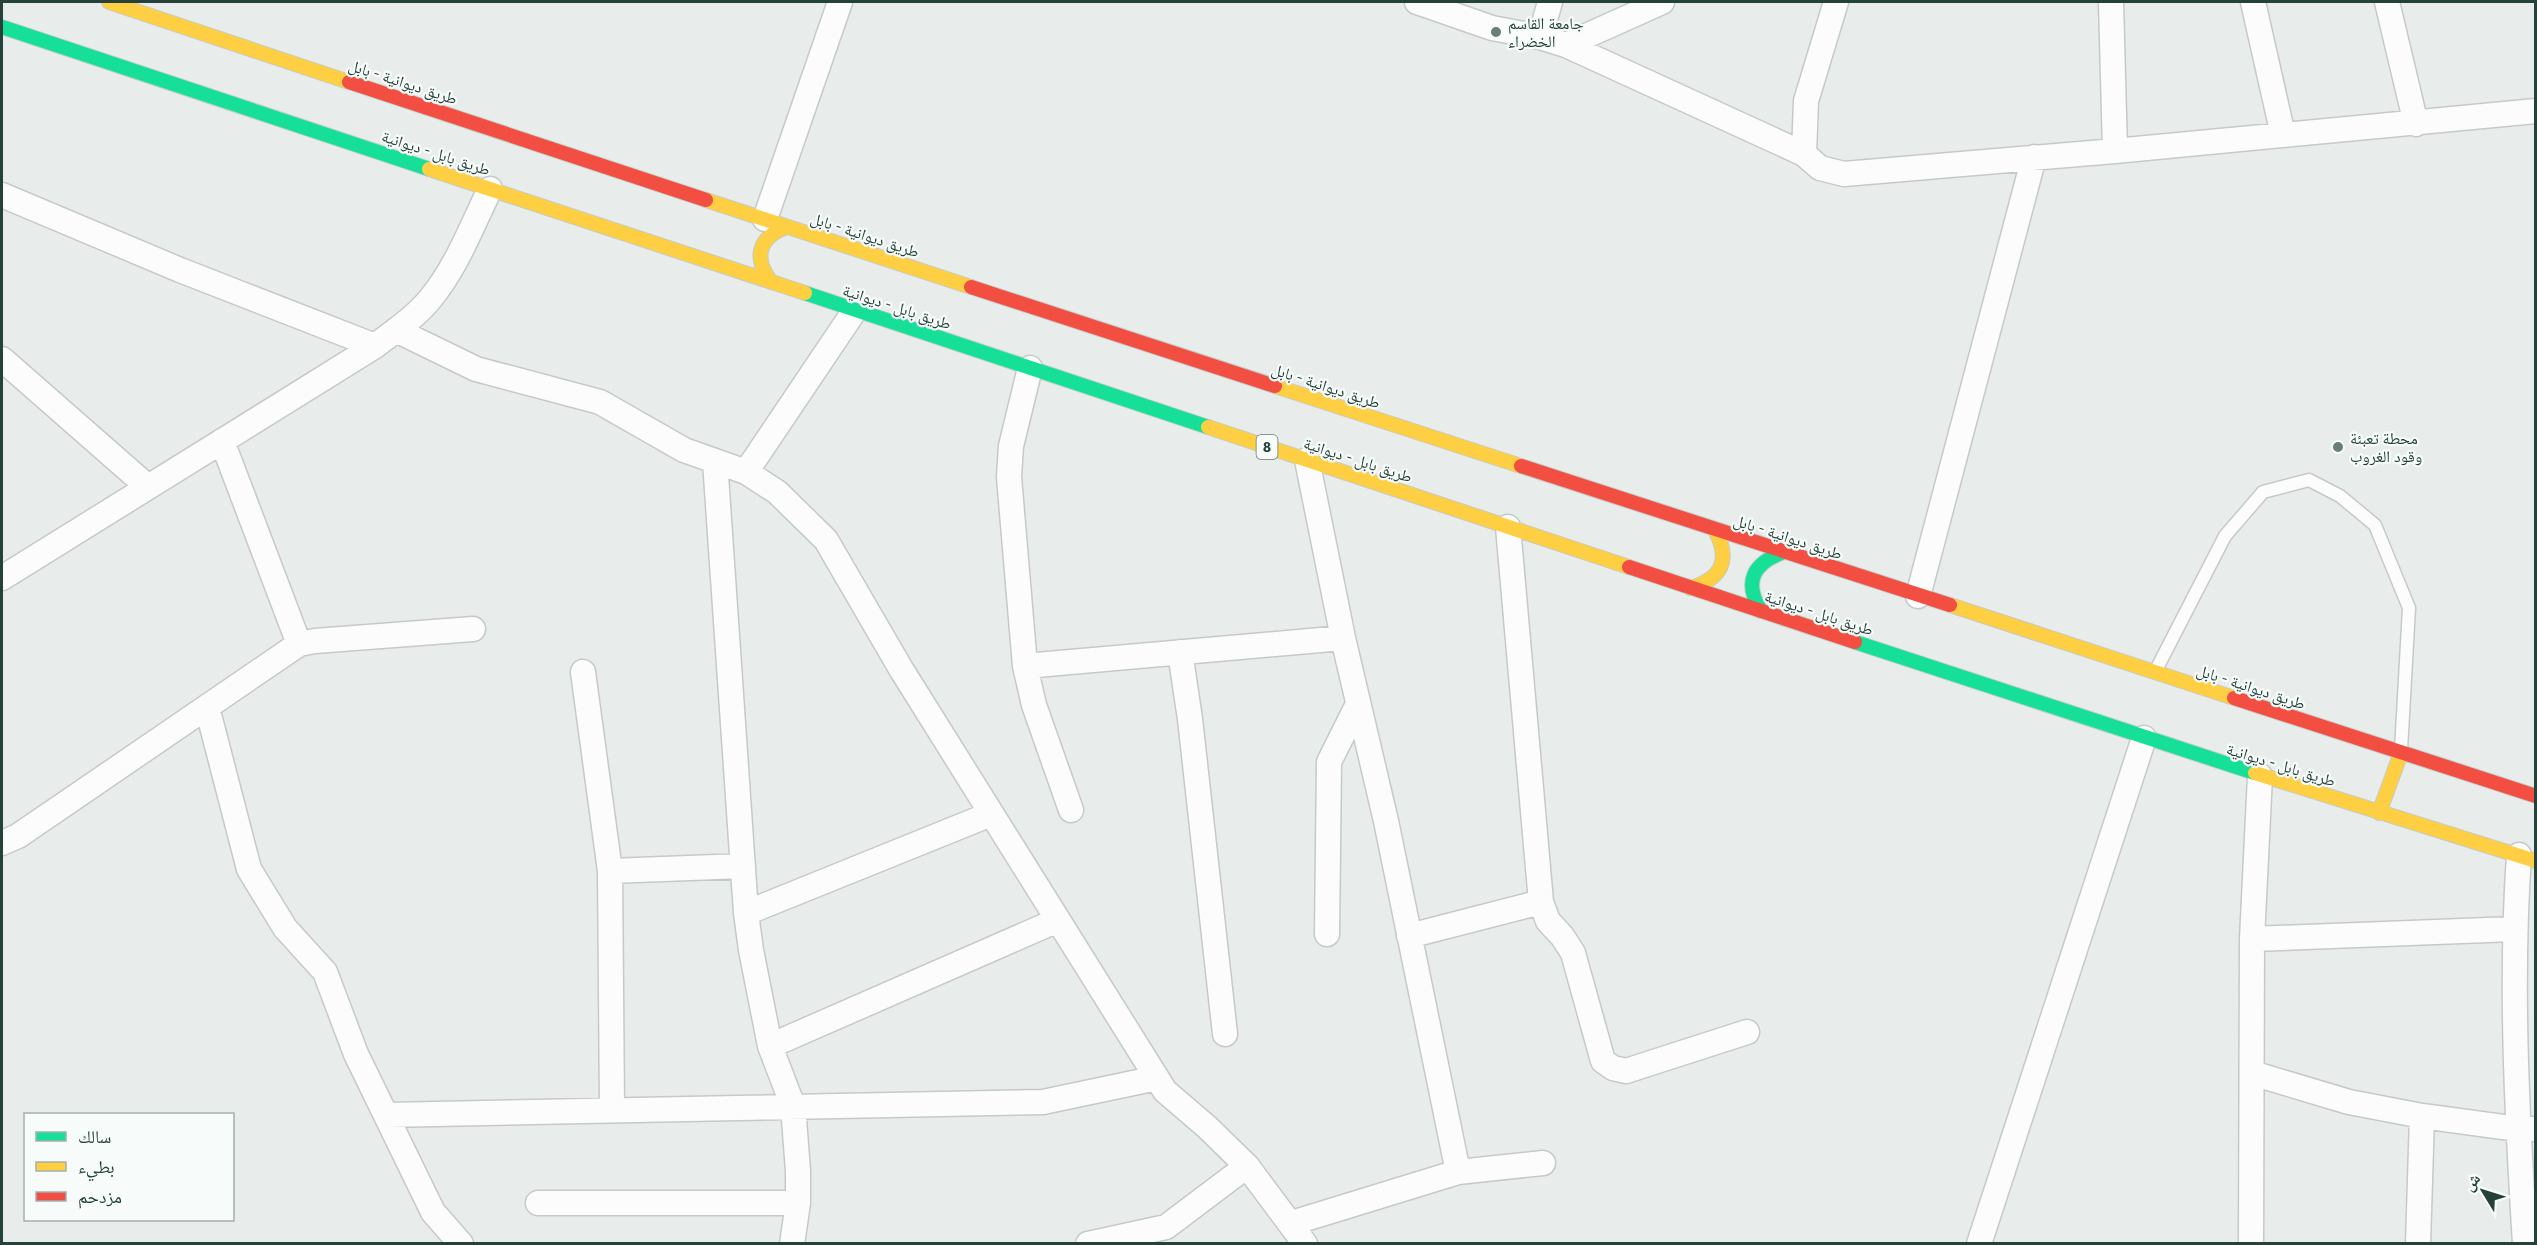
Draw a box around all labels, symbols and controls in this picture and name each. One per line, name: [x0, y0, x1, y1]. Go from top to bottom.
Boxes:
place label: جامعة القاسم الخضراء: [1508, 14, 1584, 51]
marker: جامعة القاسم الخضراء: [1489, 25, 1503, 39]
street label: طريق ديوانية - بابل: [346, 55, 460, 109]
street label: طريق بابل - ديوانية: [379, 126, 493, 180]
street label: طريق ديوانية - بابل: [808, 208, 922, 262]
street label: طريق بابل - ديوانية: [840, 280, 954, 334]
street label: طريق ديوانية - بابل: [1269, 359, 1383, 413]
place label: محطة تعبئة وقود الغروب: [2350, 429, 2422, 466]
street label: طريق بابل - ديوانية: [1301, 433, 1415, 487]
road number: 8: [1256, 435, 1278, 459]
marker: محطة تعبئة وقود الغروب: [2331, 440, 2345, 454]
street label: طريق ديوانية - بابل: [1731, 510, 1845, 564]
street label: طريق بابل - ديوانية: [1762, 586, 1876, 640]
street label: طريق ديوانية - بابل: [2194, 660, 2308, 714]
street label: طريق بابل - ديوانية: [2224, 739, 2338, 792]
legend: [24, 1113, 234, 1221]
text: سالك: [78, 1126, 111, 1148]
text: بطيء: [78, 1156, 115, 1182]
north arrow: [2453, 1161, 2513, 1221]
text: ش: [2459, 1170, 2484, 1195]
text: مزدحم: [78, 1186, 122, 1209]

